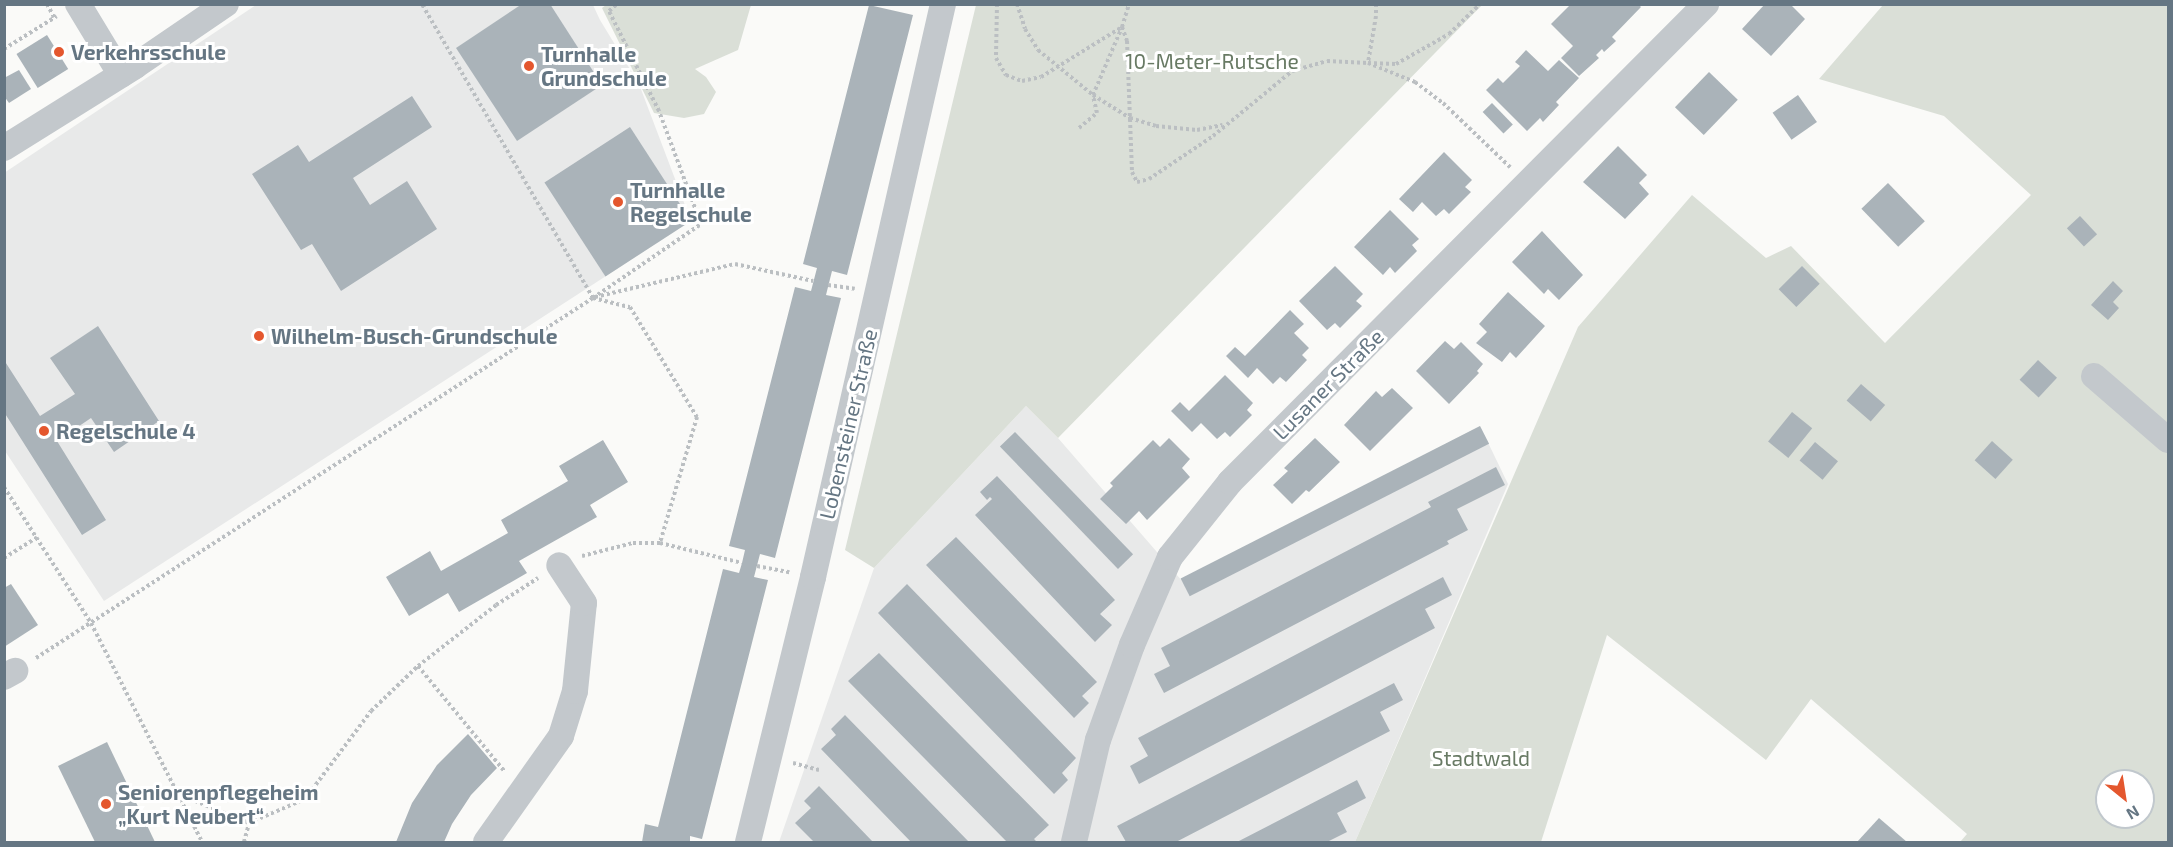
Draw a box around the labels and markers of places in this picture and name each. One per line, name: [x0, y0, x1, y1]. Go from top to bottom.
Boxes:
place label: Verkehrsschule: [71, 39, 226, 65]
place label: Turnhalle Grundschule: [541, 41, 667, 91]
marker: Verkehrsschule: [52, 45, 66, 59]
marker: Turnhalle Grundschule: [522, 59, 536, 73]
place label: Turnhalle Regelschule: [630, 177, 752, 227]
marker: Turnhalle Regelschule: [611, 195, 625, 209]
place label: Wilhelm-Busch-Grundschule: [271, 323, 558, 349]
marker: Wilhelm-Busch-Grundschule: [252, 329, 266, 343]
place label: Regelschule 4: [56, 418, 196, 444]
marker: Regelschule 4: [37, 424, 51, 438]
place label: Seniorenpflegeheim „Kurt Neubert“: [118, 779, 318, 829]
marker: Seniorenpflegeheim „Kurt Neubert“: [99, 797, 113, 811]

